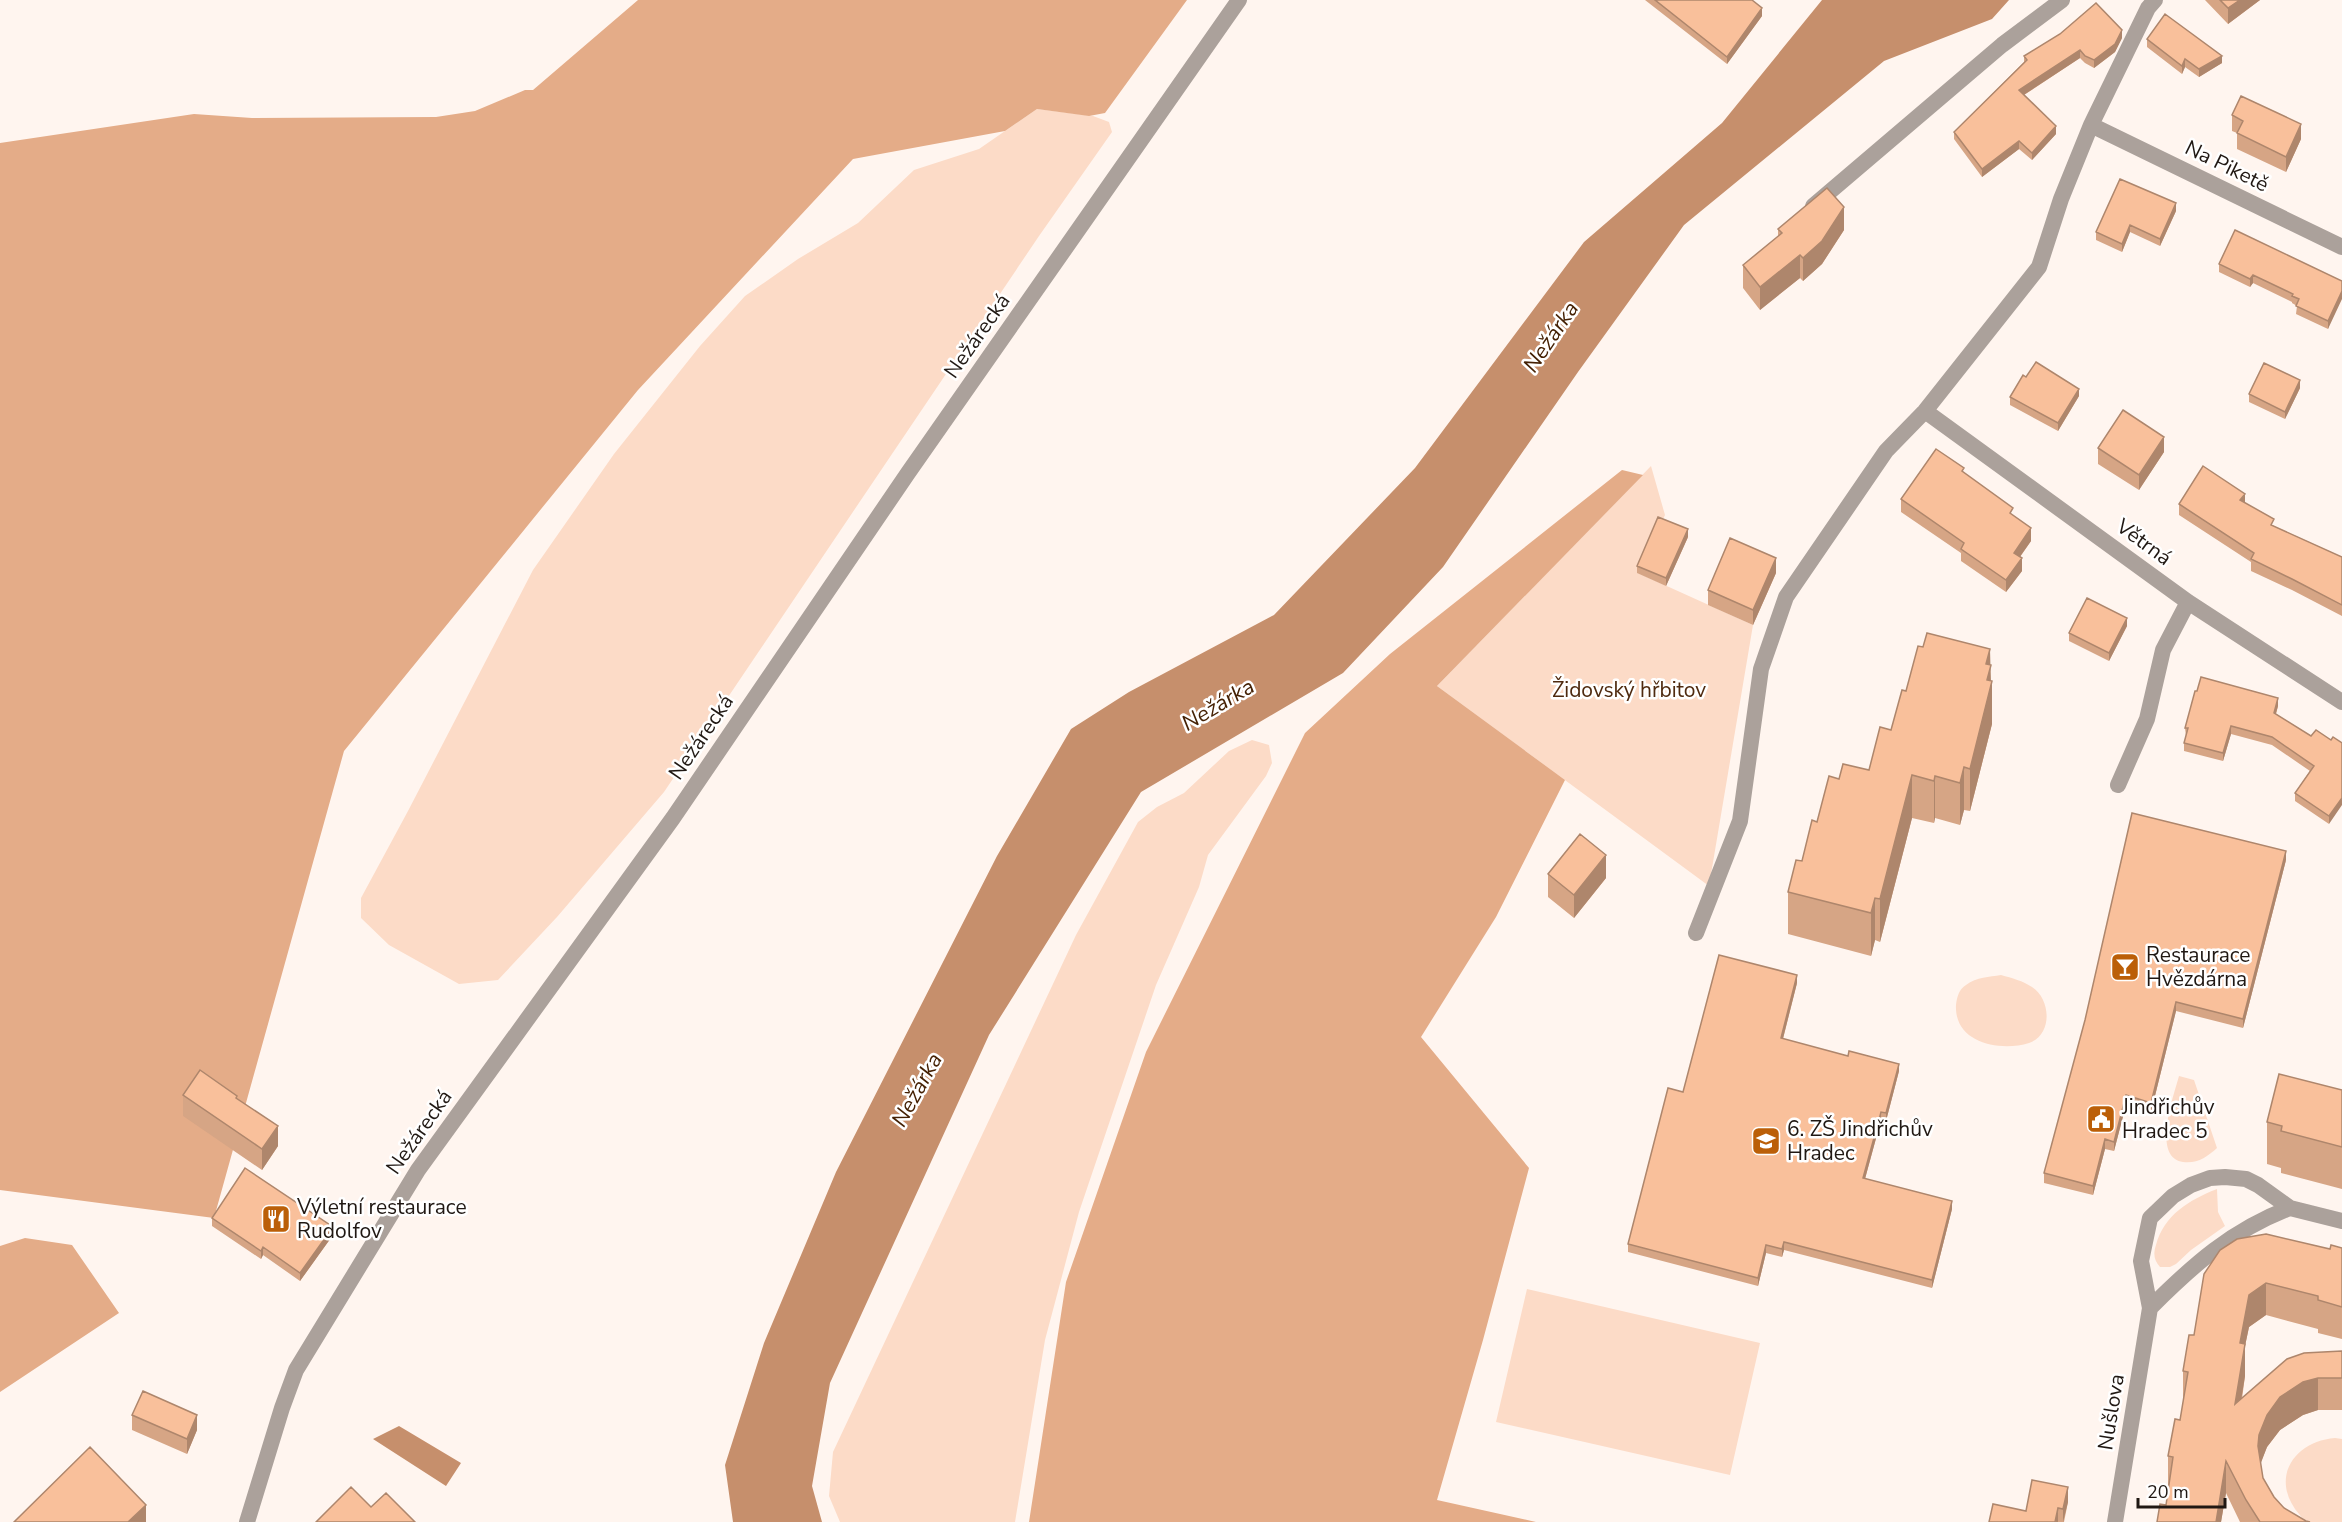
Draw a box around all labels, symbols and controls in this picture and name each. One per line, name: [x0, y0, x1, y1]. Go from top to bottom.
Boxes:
street label: Na Piketě: [2180, 134, 2274, 198]
street label: Nežárecká: [938, 288, 1016, 384]
water label: Nežárka: [1516, 295, 1586, 379]
street label: Větrná: [2110, 512, 2177, 572]
water label: Nežárka: [1176, 672, 1260, 738]
park label: Židovský hřbitov: [1552, 676, 1706, 704]
street label: Nežárecká: [662, 689, 740, 785]
place label: Restaurace Hvězdárna: [2146, 941, 2250, 993]
bar icon: Restaurace Hvězdárna: [2109, 951, 2141, 983]
water label: Nežárka: [884, 1048, 950, 1132]
street label: Nežárecká: [380, 1084, 458, 1180]
place label: Jindřichův Hradec 5: [2121, 1093, 2215, 1145]
public building icon: Jindřichův Hradec 5: [2085, 1103, 2117, 1135]
place label: 6. ZŠ Jindřichův Hradec: [1787, 1115, 1933, 1167]
school or university icon: 6. ZŠ Jindřichův Hradec: [1750, 1125, 1782, 1157]
place label: Výletní restaurace Rudolfov: [296, 1193, 467, 1245]
restaurant icon: Výletní restaurace Rudolfov: [260, 1203, 292, 1235]
street label: Nušlova: [2091, 1372, 2131, 1452]
scale bar: [2138, 1471, 2225, 1509]
text: 20 m: [2147, 1480, 2189, 1504]

